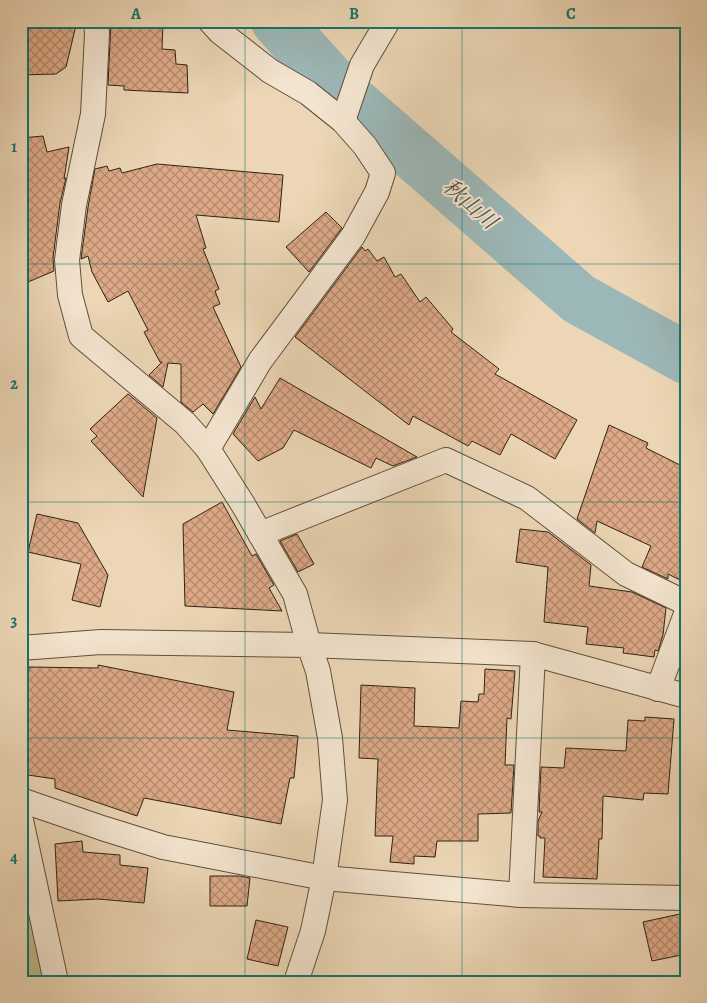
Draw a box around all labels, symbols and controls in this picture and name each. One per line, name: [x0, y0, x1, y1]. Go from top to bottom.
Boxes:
text: A: [130, 3, 142, 25]
text: B: [349, 3, 359, 25]
text: C: [566, 3, 576, 25]
text: 1: [11, 136, 17, 158]
water label: 秋山川: [437, 173, 504, 237]
text: 2: [10, 373, 18, 395]
text: 3: [11, 610, 18, 632]
text: 4: [10, 847, 18, 869]

